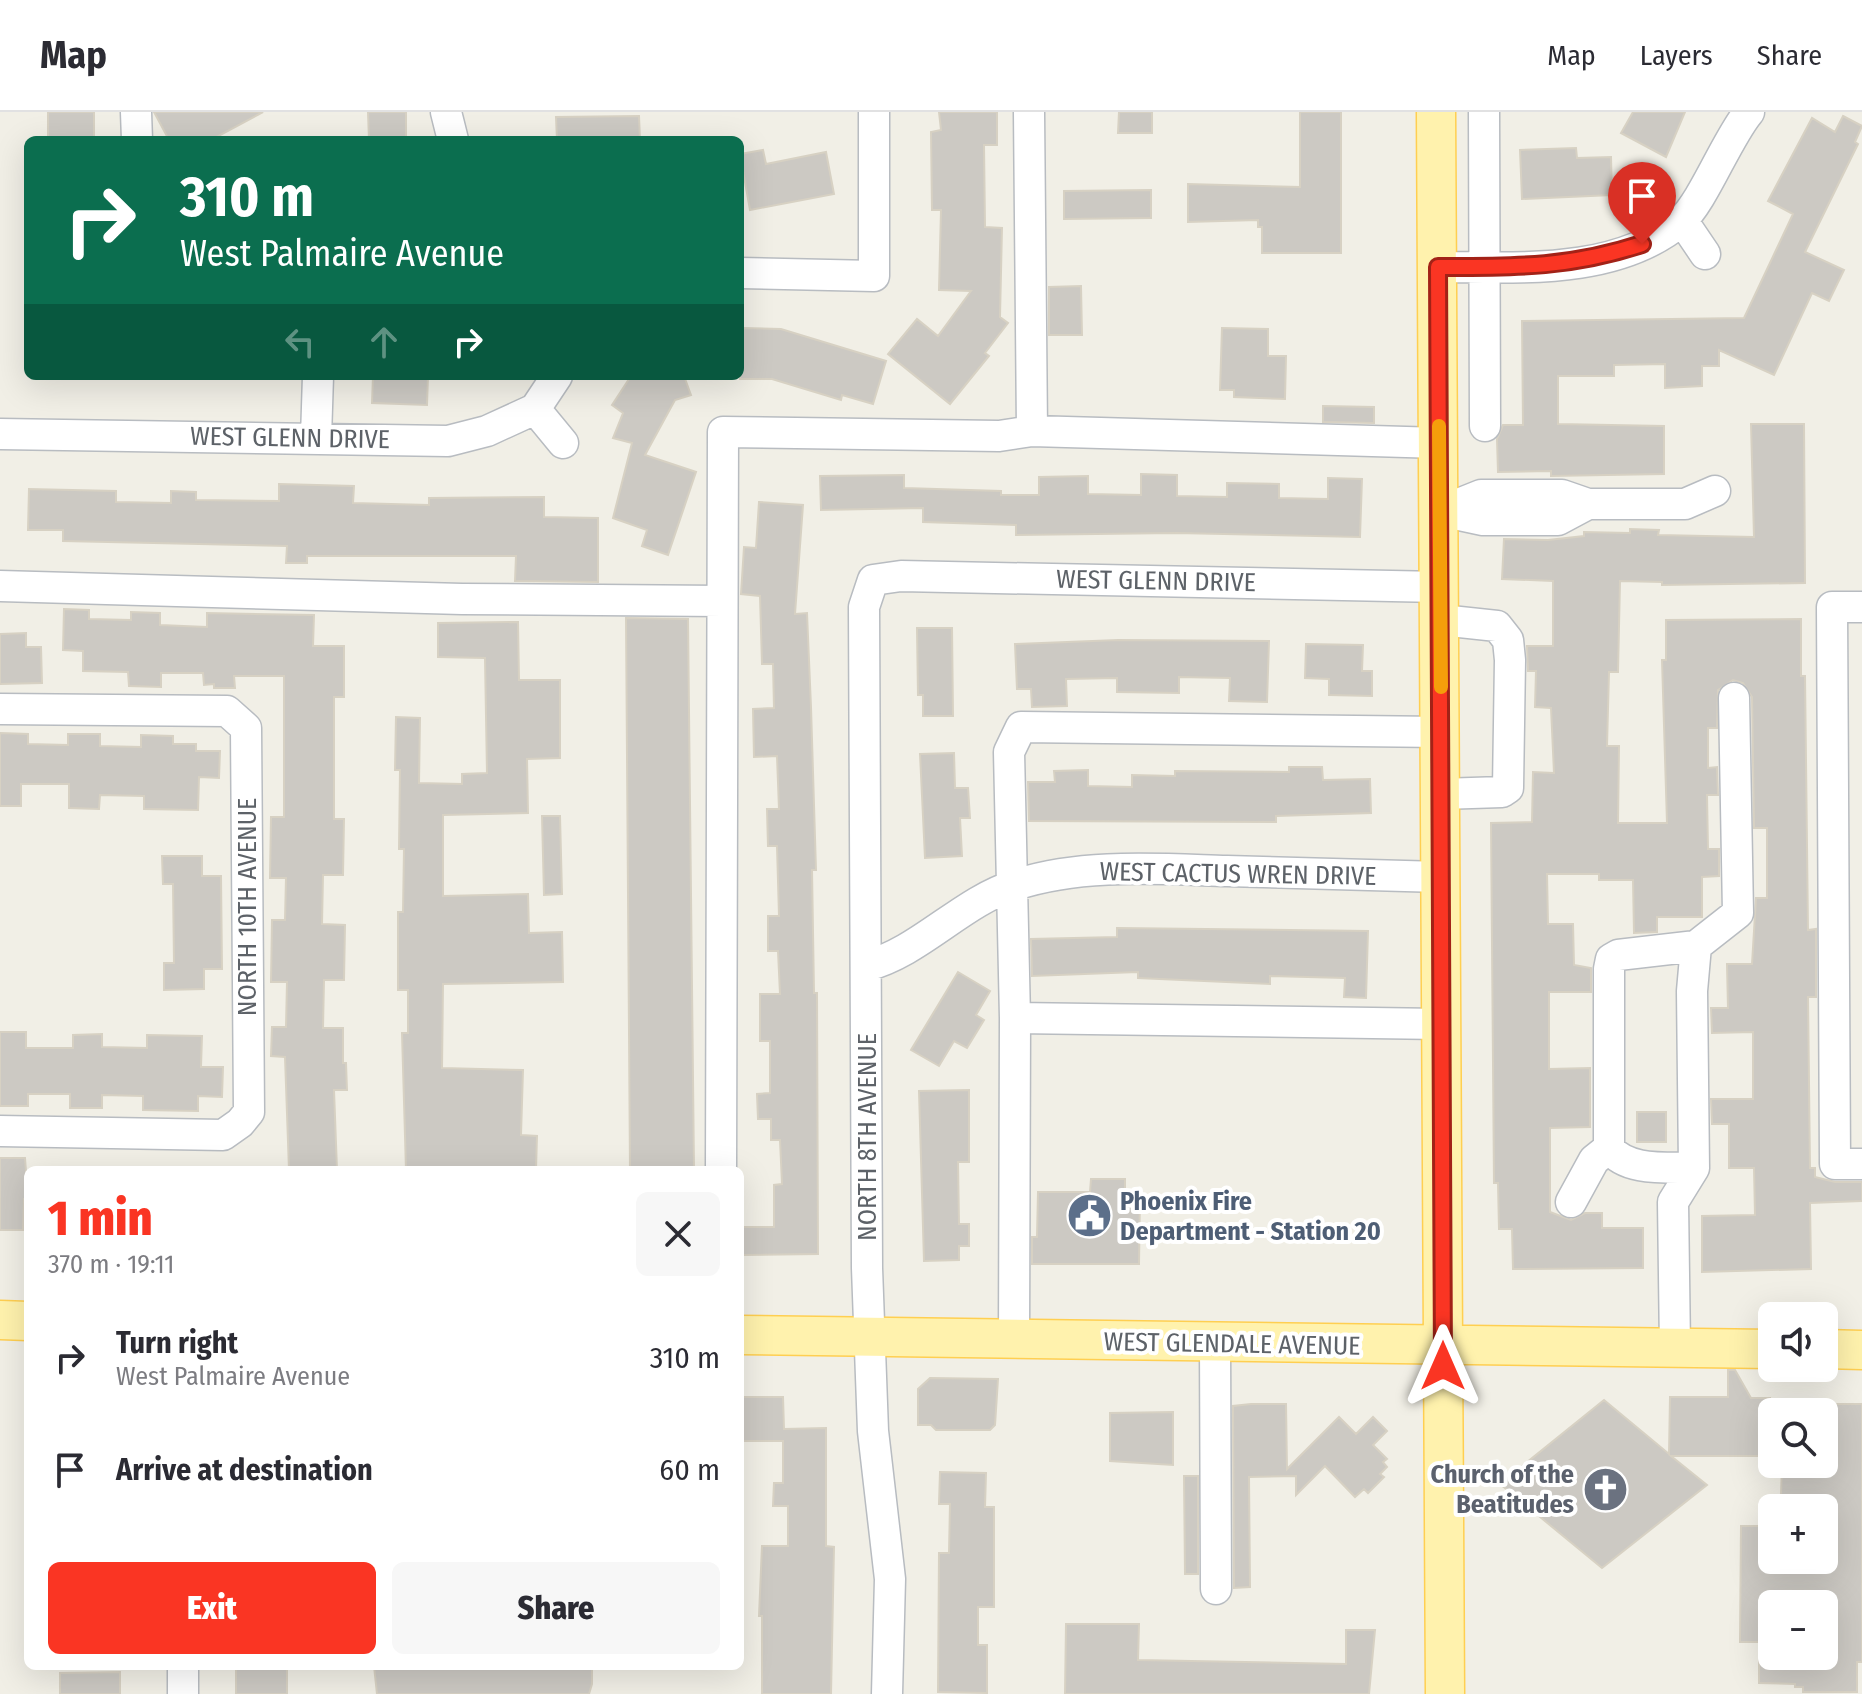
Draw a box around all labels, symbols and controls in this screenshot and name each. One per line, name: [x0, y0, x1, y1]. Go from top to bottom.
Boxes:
text: Map: [40, 32, 107, 78]
text: Map: [1547, 39, 1596, 72]
text: Layers: [1640, 39, 1713, 72]
text: Share: [1757, 39, 1822, 72]
pin: [1608, 162, 1676, 244]
text: 310 m: [180, 164, 314, 231]
icon: right: [48, 168, 152, 272]
icon: arrive: [1620, 174, 1664, 218]
text: West Palmaire Avenue: [180, 232, 504, 276]
icon: left: [278, 320, 322, 364]
icon: ahead: [362, 320, 406, 364]
icon: right: [446, 320, 490, 364]
street label: WEST GLENN DRIVE: [190, 421, 390, 455]
street label: WEST GLENN DRIVE: [1056, 564, 1256, 598]
street label: NORTH 10TH AVENUE: [232, 798, 263, 1016]
street label: WEST CACTUS WREN DRIVE: [1099, 856, 1377, 892]
street label: NORTH 8TH AVENUE: [852, 1033, 883, 1241]
place label: Phoenix Fire Department - Station 20: [1120, 1186, 1381, 1247]
text: 1 min: [48, 1190, 152, 1248]
button: close: [636, 1192, 720, 1276]
public building icon: Phoenix Fire Department - Station 20: [1065, 1192, 1113, 1240]
text: 370 m · 19:11: [48, 1249, 174, 1280]
map controls: [1758, 1302, 1838, 1670]
button: sound: [1758, 1302, 1838, 1382]
position arrow: [1401, 1324, 1485, 1408]
text: Turn right: [116, 1325, 238, 1361]
street label: WEST GLENDALE AVENUE: [1103, 1326, 1361, 1362]
icon: right: [48, 1336, 92, 1380]
text: 310 m: [650, 1340, 720, 1376]
text: West Palmaire Avenue: [116, 1361, 350, 1392]
button: search: [1758, 1398, 1838, 1478]
icon: arrive: [48, 1448, 92, 1492]
text: Arrive at destination: [116, 1452, 373, 1488]
text: 60 m: [659, 1452, 720, 1488]
place label: Church of the Beatitudes: [1431, 1459, 1574, 1520]
church icon: Church of the Beatitudes: [1581, 1465, 1629, 1513]
button: +: [1758, 1494, 1838, 1574]
button: Exit: [48, 1562, 376, 1654]
button: Share: [392, 1562, 720, 1654]
button: −: [1758, 1590, 1838, 1670]

